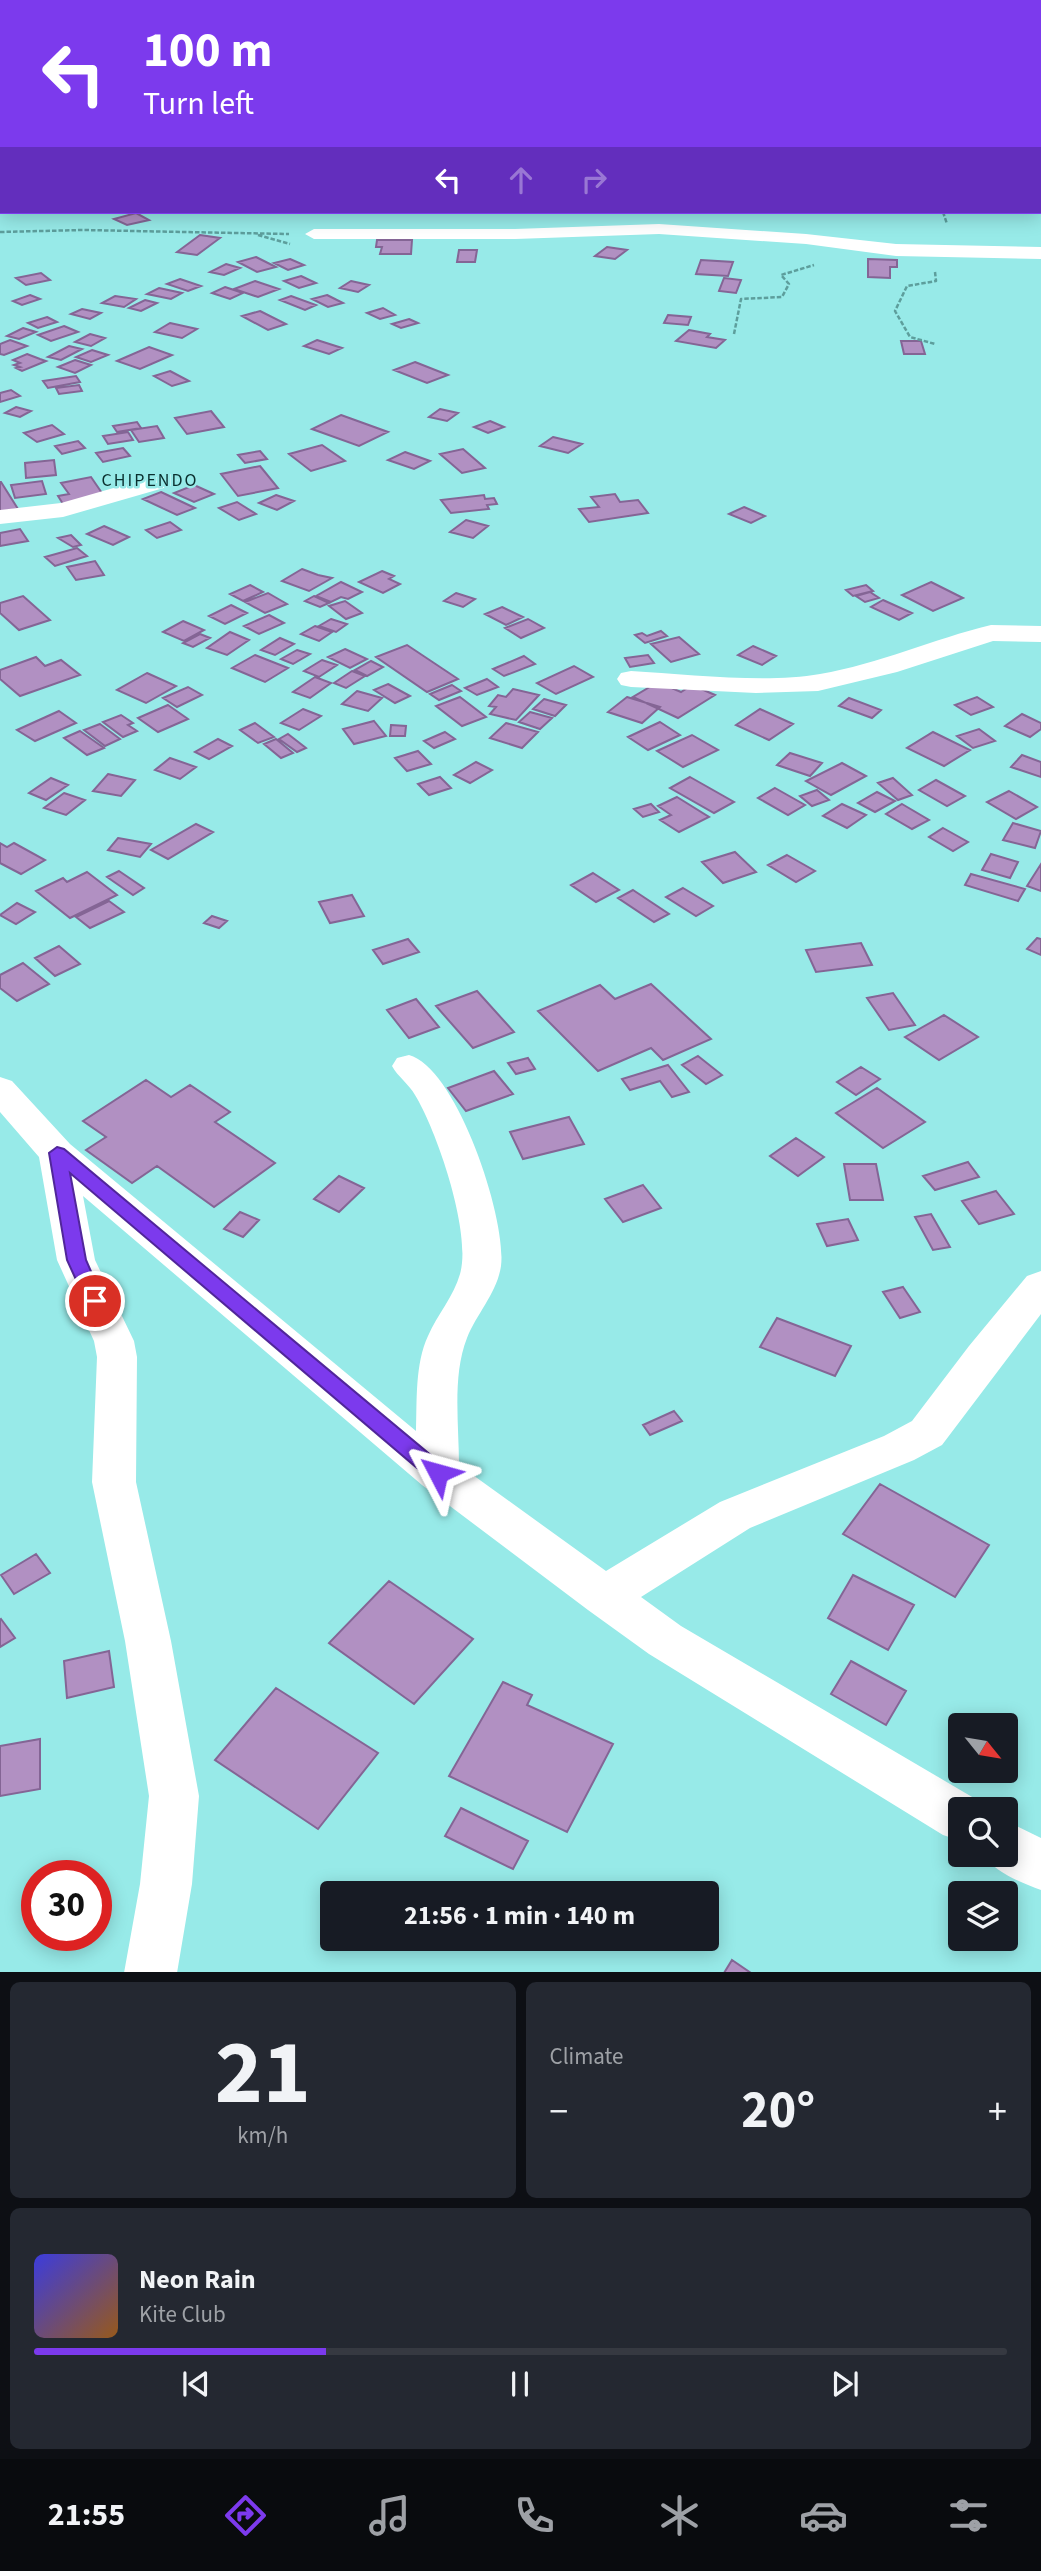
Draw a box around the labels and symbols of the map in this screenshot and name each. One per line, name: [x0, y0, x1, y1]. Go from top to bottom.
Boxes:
district label: CHIPENDO: [101, 468, 199, 493]
pin: [65, 1271, 125, 1331]
position arrow: [401, 1436, 475, 1510]
north arrow: [948, 1713, 1018, 1783]
speed limit sign: 30: [21, 1860, 112, 1951]

